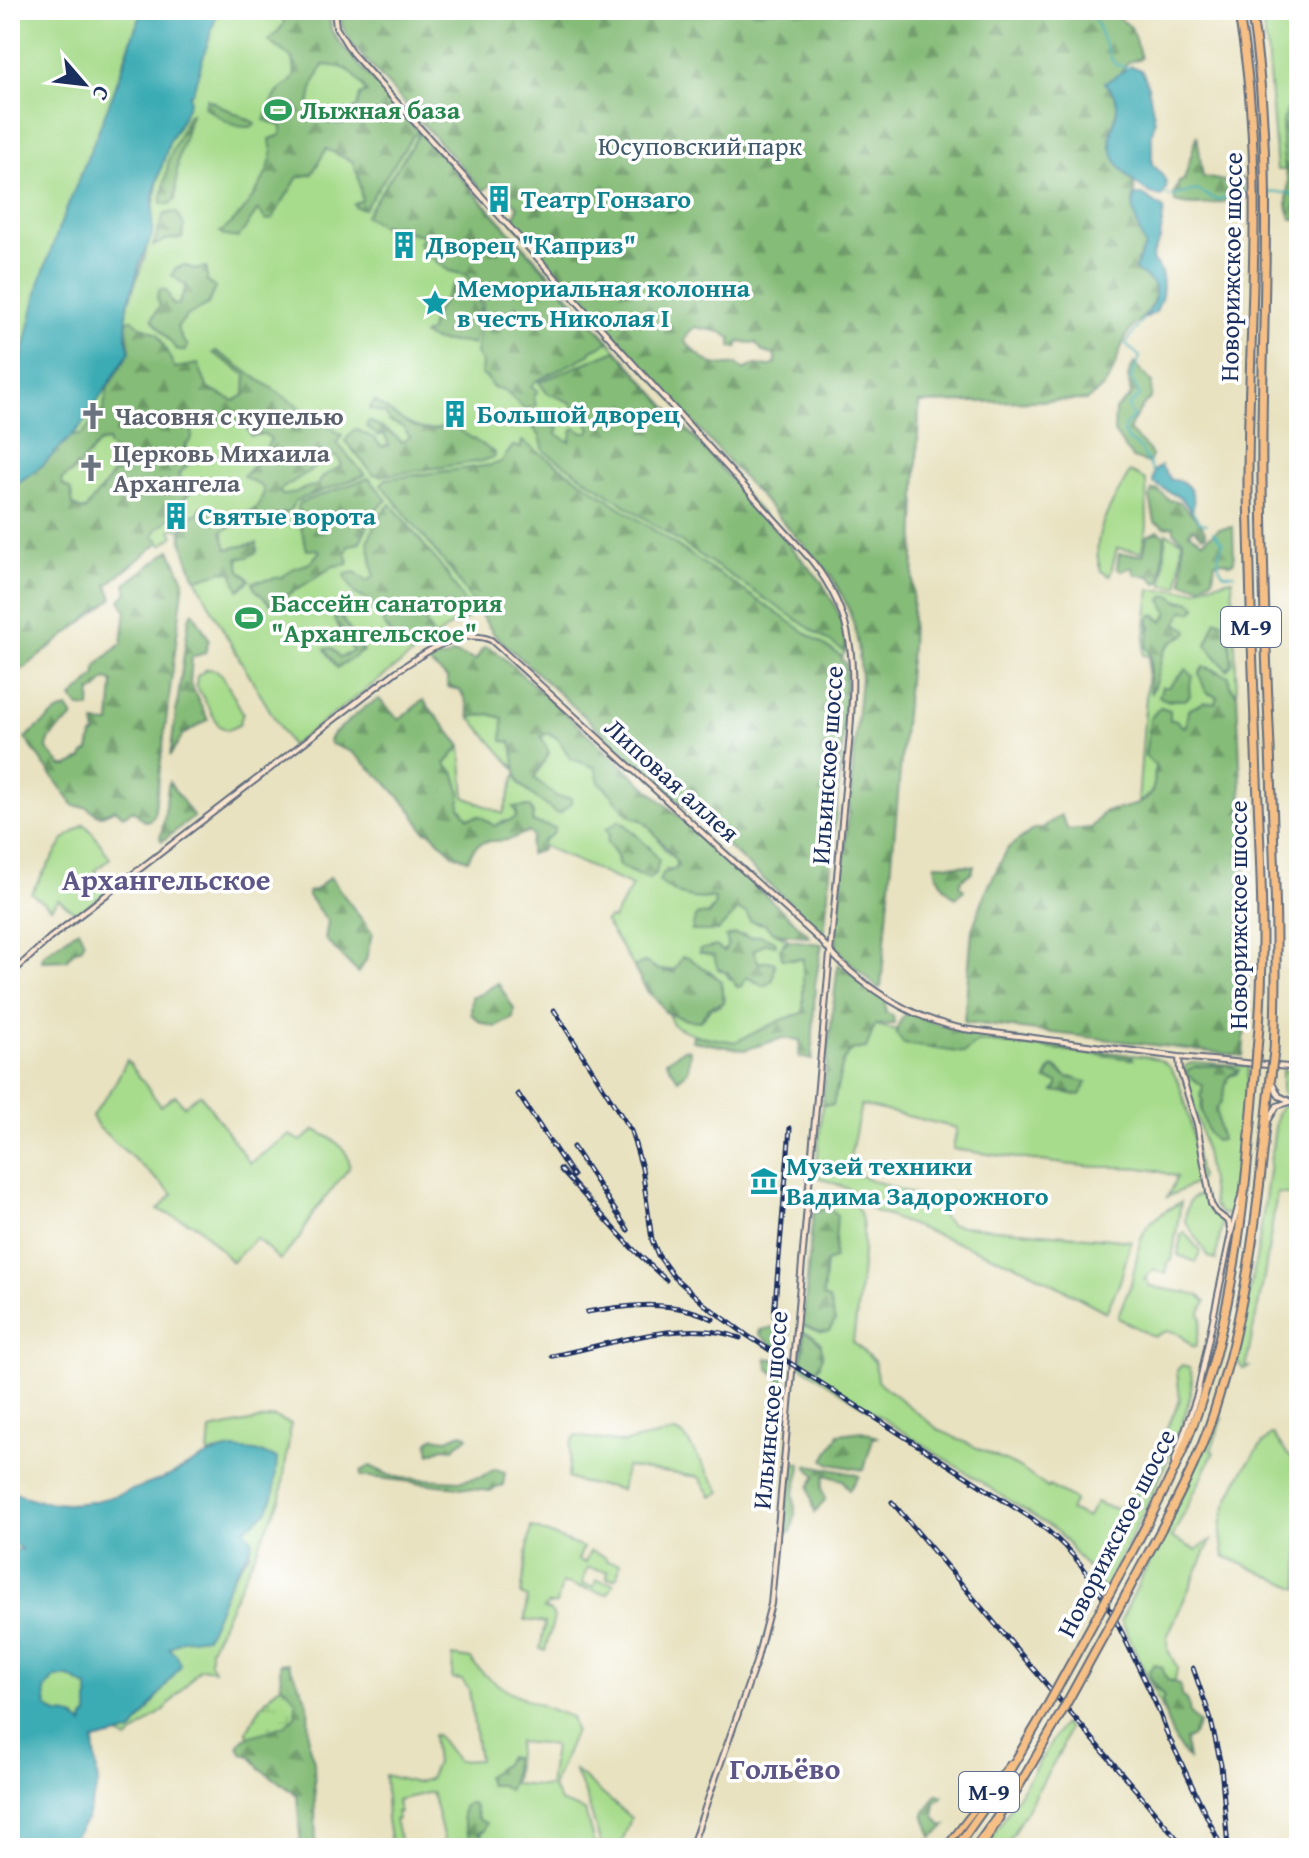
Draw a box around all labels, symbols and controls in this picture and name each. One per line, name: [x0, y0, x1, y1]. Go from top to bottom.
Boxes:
north arrow: [44, 44, 124, 124]
text: С: [85, 80, 119, 106]
place label: Лыжная база: [300, 90, 461, 129]
sports icon: Лыжная база: [263, 95, 293, 125]
park label: Юсуповский парк: [598, 126, 802, 165]
street label: Новорижское шоссе: [1209, 152, 1252, 382]
place label: Театр Гонзаго: [521, 179, 691, 218]
building icon: Театр Гонзаго: [484, 184, 514, 214]
place label: Дворец "Каприз": [425, 225, 636, 264]
building icon: Дворец "Каприз": [389, 230, 419, 260]
place label: Мемориальная колонна в честь Николая I: [457, 268, 751, 337]
place icon: Мемориальная колонна в честь Николая I: [420, 288, 450, 318]
place label: Большой дворец: [477, 394, 681, 433]
place label: Часовня с купелью: [115, 396, 344, 435]
building icon: Большой дворец: [440, 399, 470, 429]
church icon: Часовня с купелью: [78, 401, 108, 431]
place label: Церковь Михаила Архангела: [113, 433, 331, 502]
church icon: Церковь Михаила Архангела: [76, 453, 106, 483]
place label: Святые ворота: [198, 496, 377, 535]
building icon: Святые ворота: [161, 501, 191, 531]
place label: Бассейн санатория "Архангельское": [271, 583, 503, 652]
sports icon: Бассейн санатория "Архангельское": [234, 603, 264, 633]
road number: М-9: [1221, 607, 1281, 647]
street label: Ильинское шоссе: [800, 664, 853, 866]
street label: Липовая аллея: [596, 708, 749, 851]
street label: Новорижское шоссе: [1218, 800, 1257, 1030]
district label: Архангельское: [62, 857, 270, 901]
place label: Музей техники Вадима Задорожного: [786, 1146, 1049, 1215]
museum icon: Музей техники Вадима Задорожного: [749, 1166, 779, 1196]
street label: Ильинское шоссе: [741, 1309, 798, 1511]
street label: Новорижское шоссе: [1046, 1422, 1185, 1644]
district label: Гольёво: [730, 1746, 840, 1790]
road number: М-9: [959, 1772, 1019, 1812]

